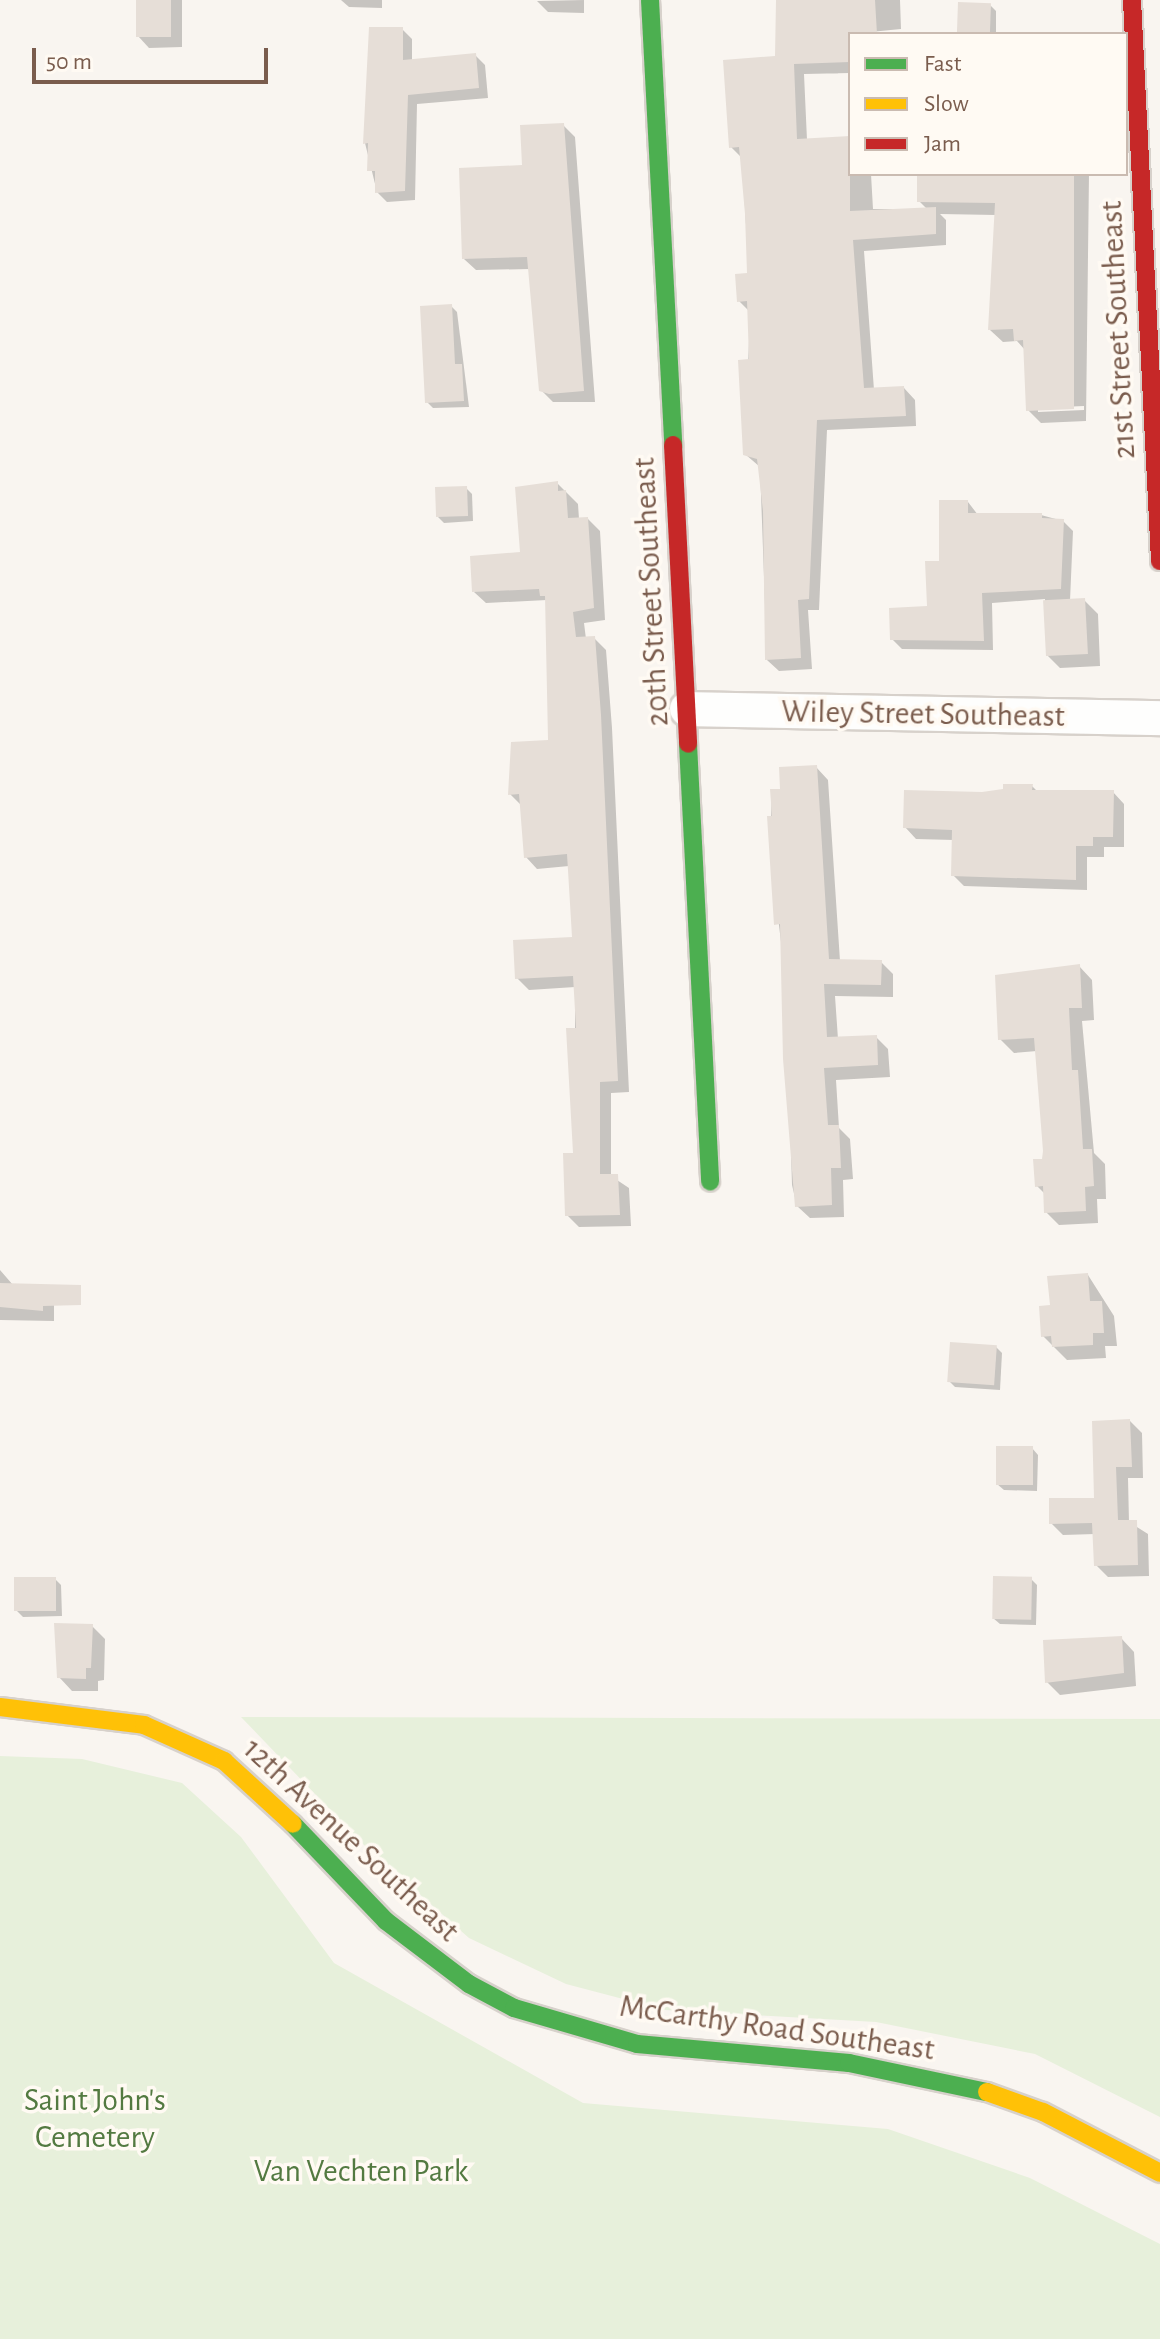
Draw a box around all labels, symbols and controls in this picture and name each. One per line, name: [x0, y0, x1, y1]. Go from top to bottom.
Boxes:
scale bar: [36, 32, 272, 82]
legend: [848, 32, 1128, 176]
text: 50 m: [46, 50, 92, 74]
text: Fast: [924, 52, 961, 76]
text: Slow: [924, 92, 969, 116]
text: Jam: [924, 132, 961, 156]
street label: 21st Street Southeast: [1092, 200, 1144, 460]
street label: 20th Street Southeast: [625, 457, 677, 727]
street label: Wiley Street Southeast: [781, 692, 1065, 736]
street label: 12th Avenue Southeast: [235, 1730, 467, 1950]
street label: McCarthy Road Southeast: [617, 1987, 937, 2069]
park label: Saint John's Cemetery: [24, 2082, 166, 2157]
park label: Van Vechten Park: [254, 2152, 468, 2190]

